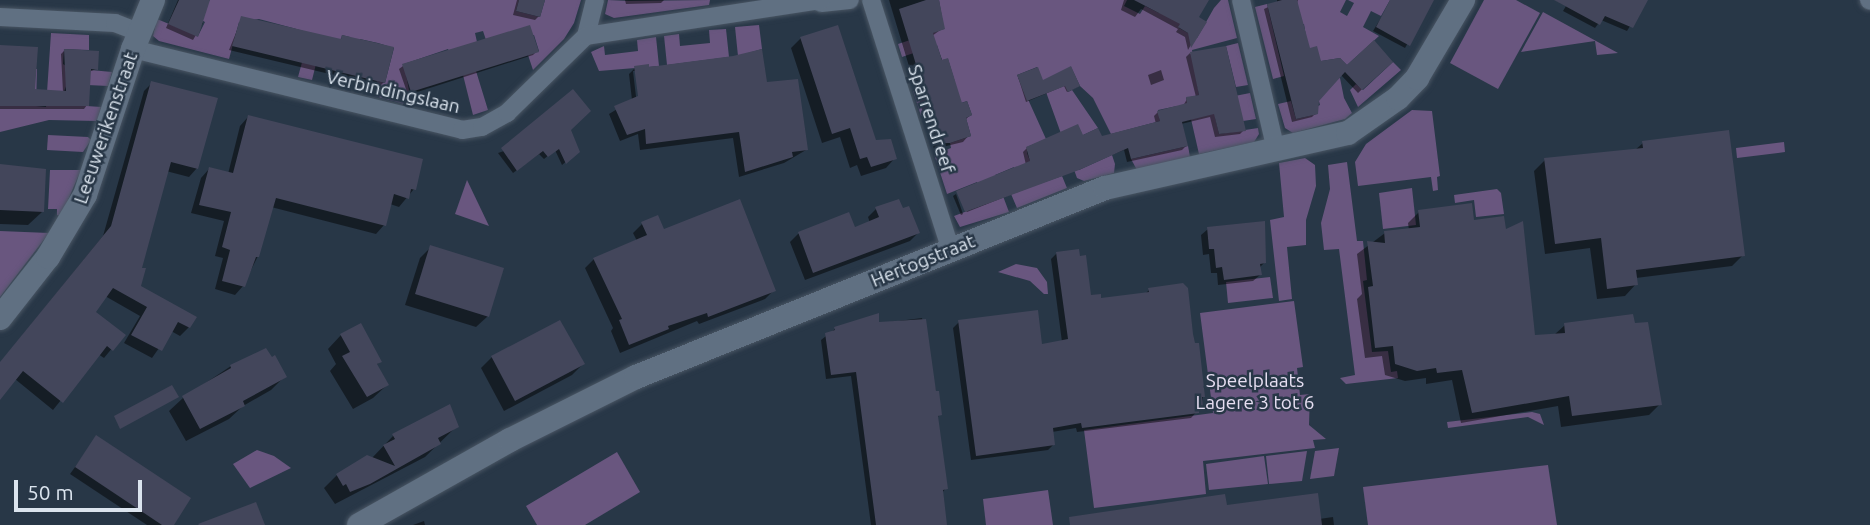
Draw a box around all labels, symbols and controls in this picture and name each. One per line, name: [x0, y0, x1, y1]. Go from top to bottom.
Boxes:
street label: Leeuwerikenstraat: [69, 49, 143, 207]
street label: Sparrendreef: [903, 62, 959, 176]
street label: Verbindingslaan: [324, 66, 462, 118]
street label: Hertogstraat: [868, 230, 978, 292]
park label: Speelplaats Lagere 3 tot 6: [1195, 370, 1315, 414]
scale bar: [18, 466, 145, 510]
text: 50 m: [27, 480, 74, 504]

